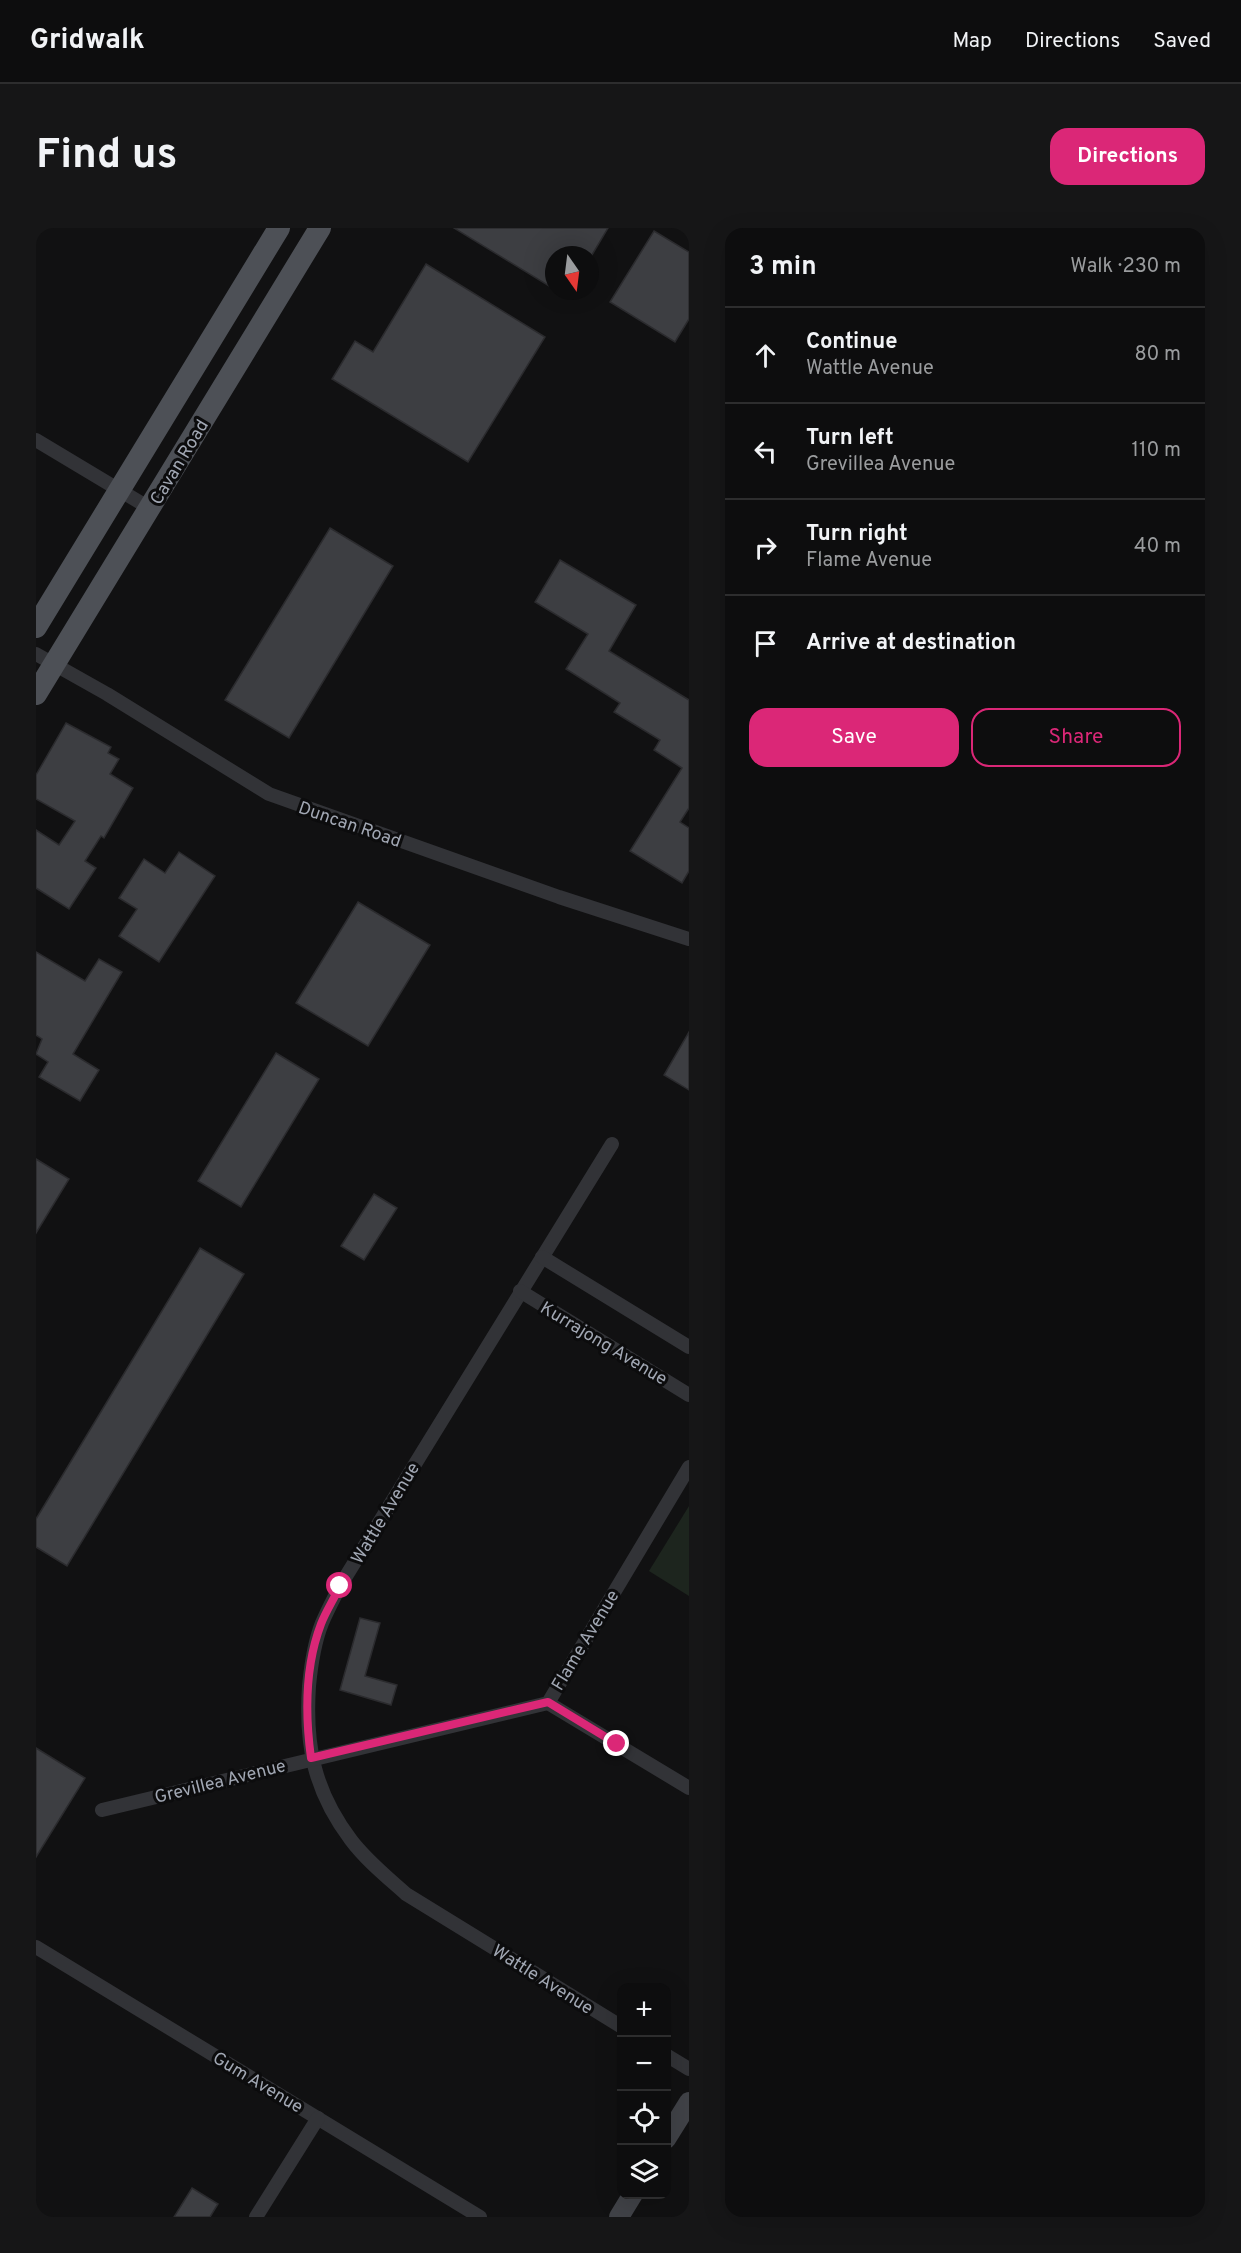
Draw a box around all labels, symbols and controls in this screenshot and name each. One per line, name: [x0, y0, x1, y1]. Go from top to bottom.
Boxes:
text: Gridwalk: [30, 23, 145, 59]
text: Map: [952, 28, 992, 55]
text: Directions: [1025, 28, 1120, 55]
text: Saved: [1153, 28, 1211, 55]
button: Directions: [1050, 128, 1205, 185]
text: Find us: [36, 130, 177, 183]
north arrow: [545, 246, 599, 300]
text: 3 min: [749, 251, 817, 284]
text: Walk · 230 m: [1070, 254, 1181, 280]
text: Continue: [806, 329, 897, 356]
icon: ahead: [749, 339, 782, 372]
text: 80 m: [1135, 342, 1181, 368]
text: Wattle Avenue: [806, 356, 934, 382]
street label: Cavan Road: [146, 416, 215, 510]
text: Turn left: [806, 425, 894, 452]
icon: left: [749, 435, 782, 468]
text: 110 m: [1132, 438, 1181, 464]
text: Grevillea Avenue: [806, 452, 955, 478]
text: Turn right: [806, 521, 908, 548]
icon: right: [749, 531, 782, 564]
text: 40 m: [1134, 534, 1181, 560]
text: Flame Avenue: [806, 548, 932, 574]
icon: arrive: [749, 627, 782, 660]
text: Arrive at destination: [806, 630, 1016, 657]
button: Save: [749, 708, 959, 767]
button: Share: [971, 708, 1181, 767]
street label: Duncan Road: [295, 797, 404, 854]
street label: Kurrajong Avenue: [535, 1297, 671, 1391]
street label: Wattle Avenue: [347, 1459, 426, 1569]
route start: [326, 1572, 352, 1598]
street label: Flame Avenue: [547, 1586, 625, 1695]
route end: [603, 1730, 629, 1756]
street label: Grevillea Avenue: [152, 1755, 288, 1810]
street label: Wattle Avenue: [487, 1940, 597, 2020]
map controls: [617, 1983, 671, 2199]
button: +: [617, 1983, 671, 2037]
button: −: [617, 2037, 671, 2091]
street label: Gum Avenue: [208, 2047, 307, 2119]
button: locate: [617, 2091, 671, 2145]
button: layers: [617, 2145, 671, 2199]

